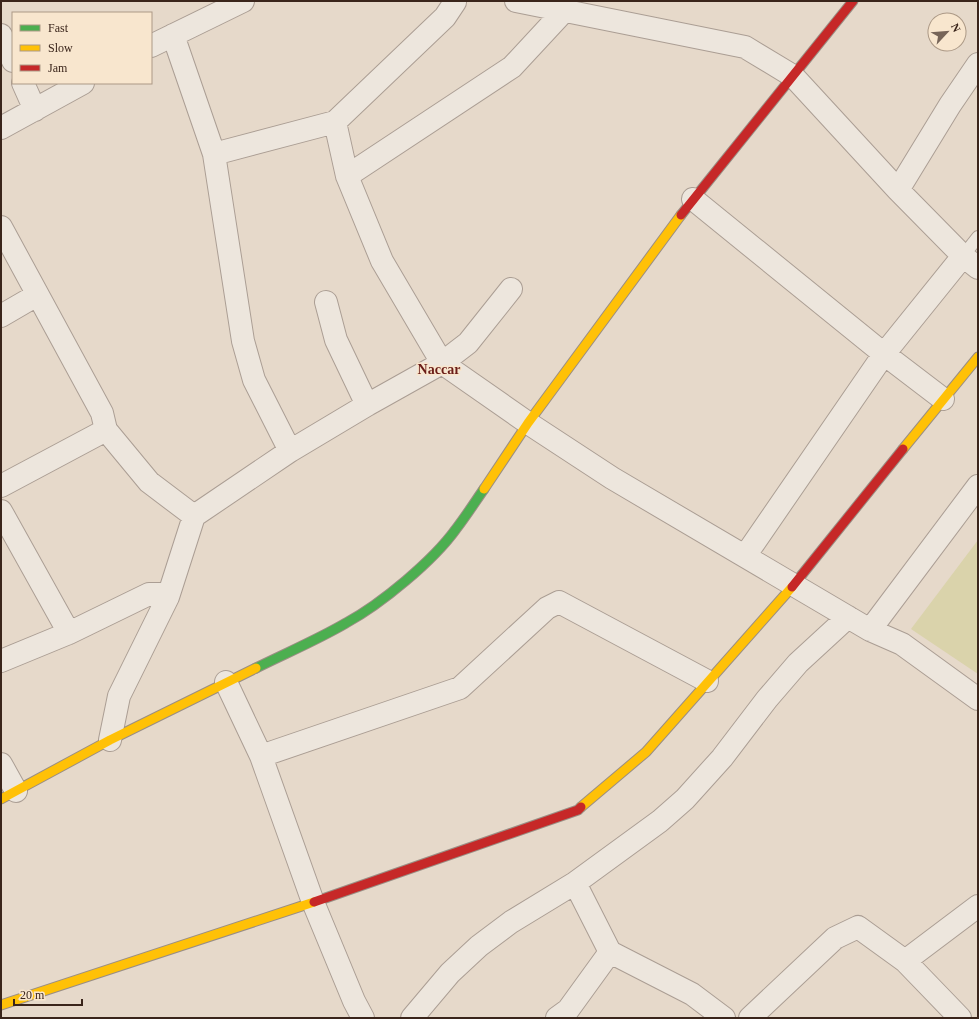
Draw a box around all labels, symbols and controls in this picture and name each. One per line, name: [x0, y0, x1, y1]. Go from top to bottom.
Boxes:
legend: [12, 12, 152, 84]
north arrow: [927, 12, 967, 52]
text: Fast: [48, 21, 69, 35]
text: N: [949, 21, 963, 34]
text: Slow: [48, 41, 73, 55]
text: Jam: [48, 61, 68, 75]
district label: Naccar: [418, 362, 460, 377]
scale bar: [14, 981, 82, 1007]
text: 20 m: [20, 988, 45, 1002]

